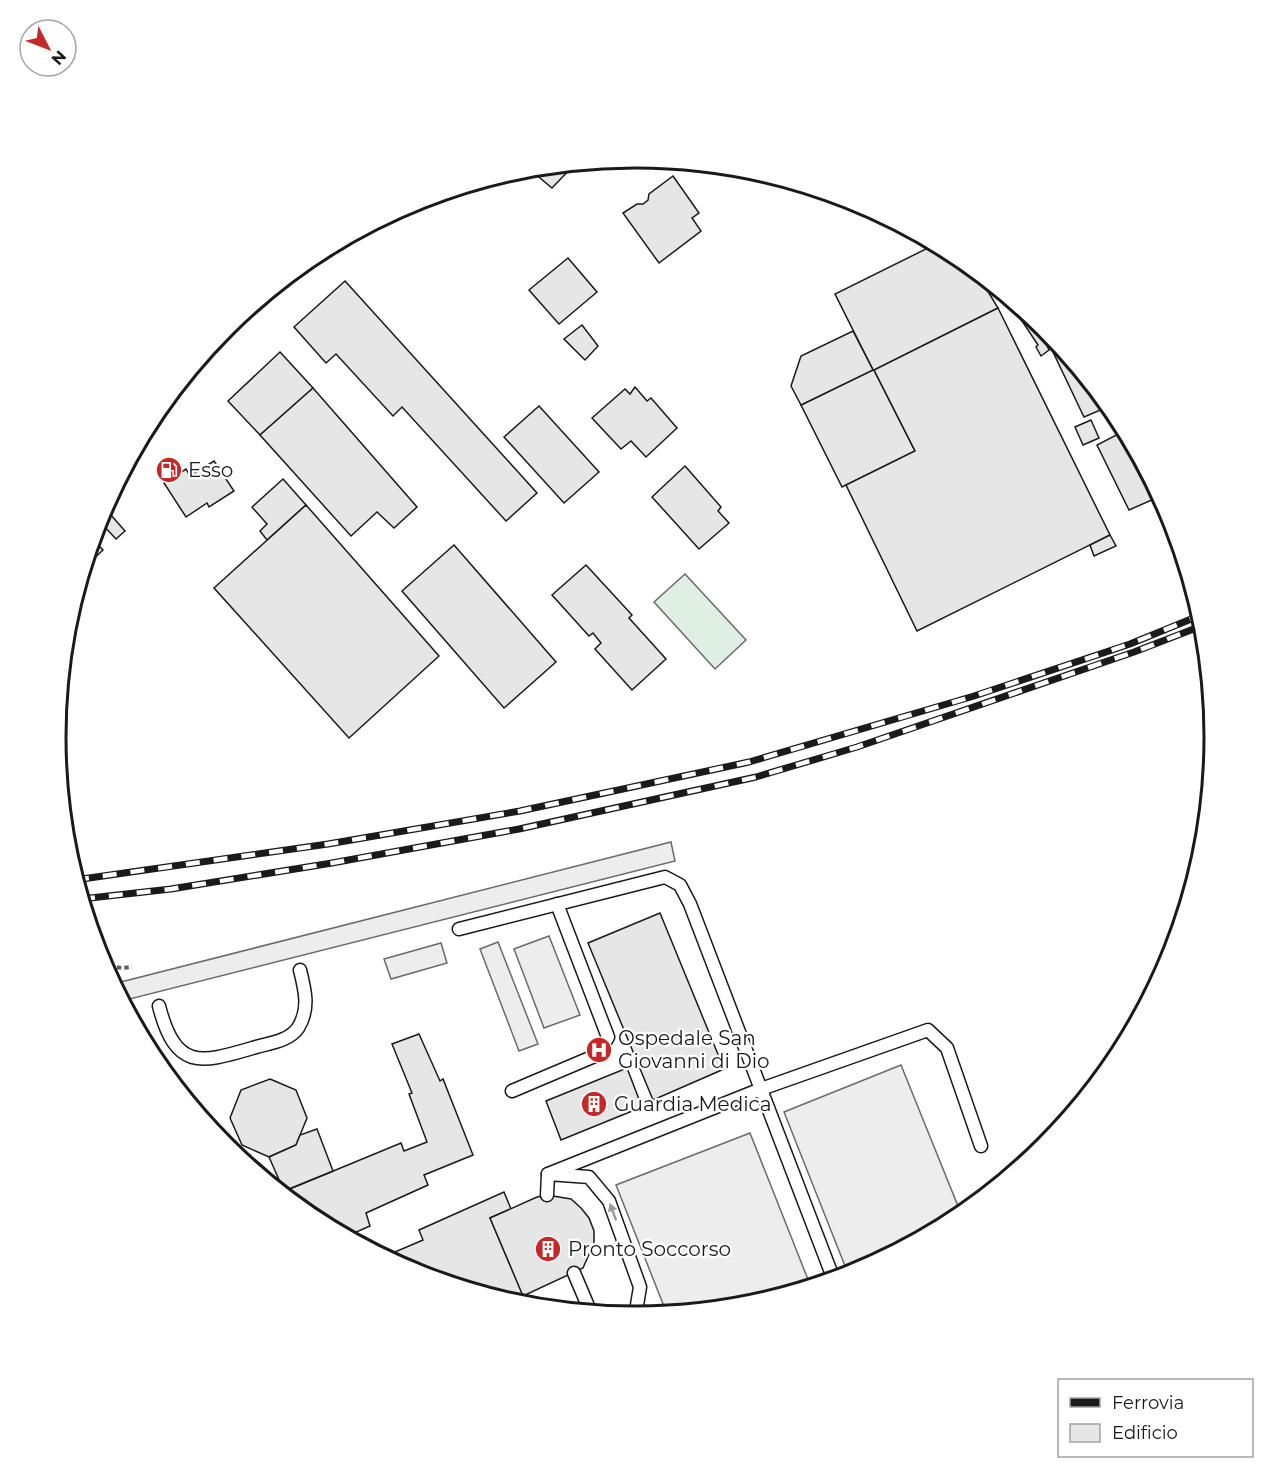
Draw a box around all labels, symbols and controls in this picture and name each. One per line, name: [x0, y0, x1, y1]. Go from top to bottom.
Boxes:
north arrow: [18, 18, 78, 78]
text: N: [47, 47, 70, 69]
fuel station icon: Esso: [154, 455, 184, 485]
place label: Esso: [188, 458, 233, 482]
place label: Ospedale San Giovanni di Dio: [618, 1026, 770, 1073]
hospital icon: Ospedale San Giovanni di Dio: [584, 1035, 614, 1065]
building icon: Guardia Medica: [579, 1089, 609, 1119]
place label: Guardia Medica: [614, 1092, 772, 1116]
one-way arrow: [607, 1203, 617, 1221]
building icon: Pronto Soccorso: [533, 1234, 563, 1264]
place label: Pronto Soccorso: [568, 1237, 731, 1261]
legend: [1058, 1379, 1253, 1457]
text: Ferrovia: [1112, 1392, 1184, 1414]
text: Edificio: [1112, 1422, 1178, 1444]

